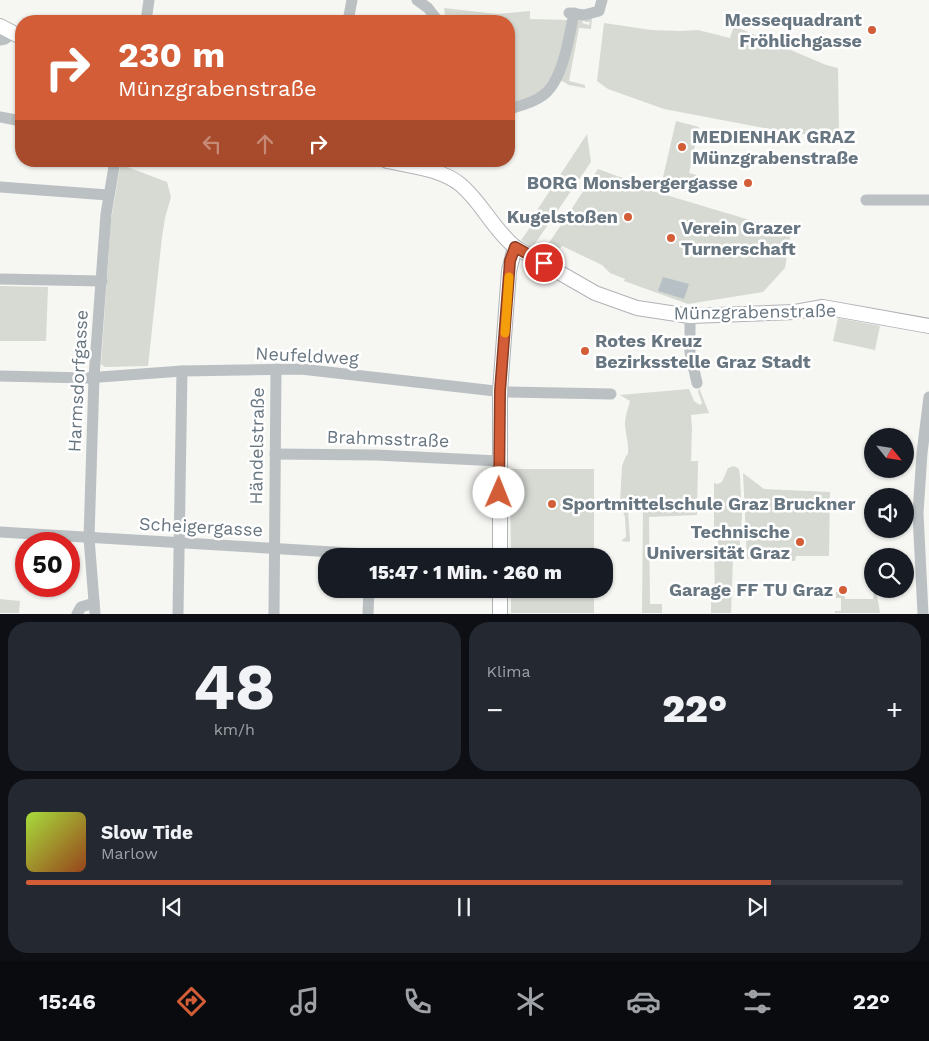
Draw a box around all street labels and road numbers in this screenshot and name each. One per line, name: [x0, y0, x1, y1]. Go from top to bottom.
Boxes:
street label: Münzgrabenstraße: [674, 300, 836, 323]
street label: Harmsdorfgasse: [63, 309, 92, 453]
street label: Neufeldweg: [255, 342, 360, 369]
street label: Händelstraße: [245, 387, 268, 505]
street label: Brahmsstraße: [326, 426, 450, 451]
street label: Scheigergasse: [139, 513, 263, 540]

